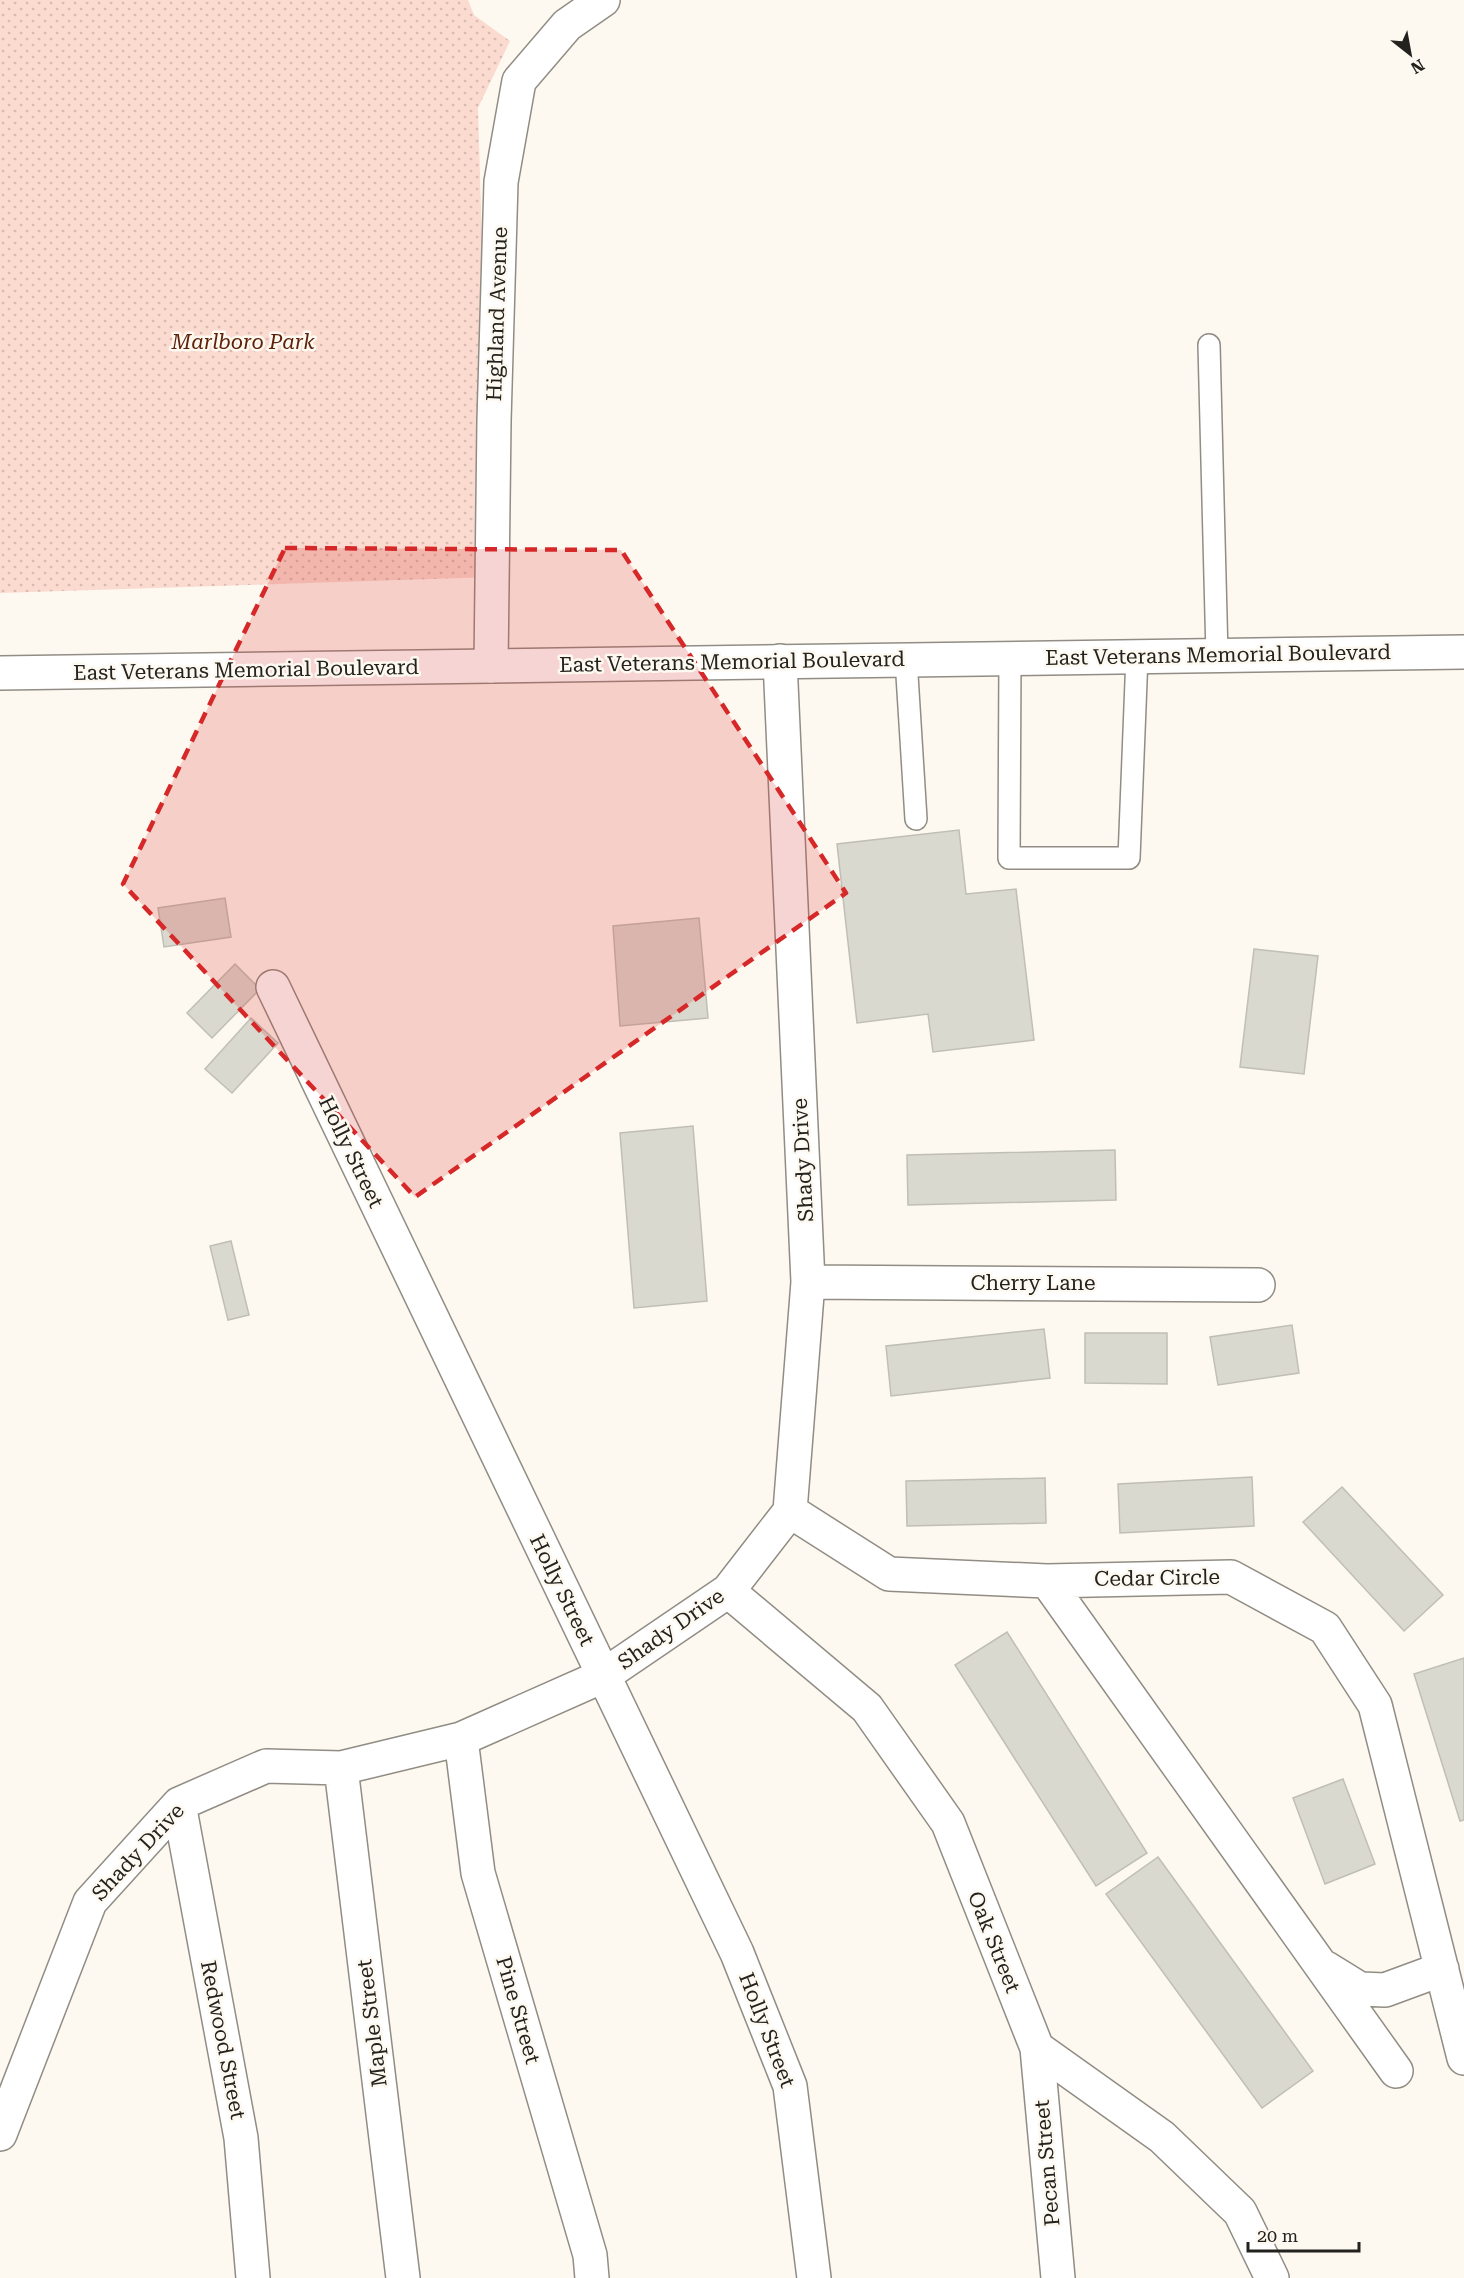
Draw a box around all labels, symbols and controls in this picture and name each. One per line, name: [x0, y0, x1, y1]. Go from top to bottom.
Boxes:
north arrow: [1380, 24, 1440, 84]
text: N: [1407, 55, 1428, 78]
street label: Highland Avenue: [482, 226, 512, 402]
park label: Marlboro Park: [170, 330, 315, 354]
street label: East Veterans Memorial Boulevard: [1045, 640, 1392, 670]
street label: East Veterans Memorial Boulevard: [559, 647, 906, 677]
street label: East Veterans Memorial Boulevard: [73, 655, 420, 685]
street label: Holly Street: [314, 1092, 388, 1212]
street label: Shady Drive: [788, 1098, 818, 1222]
street label: Cherry Lane: [970, 1271, 1096, 1295]
street label: Holly Street: [525, 1530, 599, 1650]
street label: Cedar Circle: [1094, 1565, 1220, 1591]
street label: Shady Drive: [613, 1584, 729, 1674]
street label: Shady Drive: [87, 1799, 189, 1905]
street label: Oak Street: [963, 1888, 1025, 1996]
street label: Pine Street: [491, 1953, 545, 2067]
street label: Maple Street: [352, 1958, 392, 2088]
street label: Redwood Street: [196, 1959, 250, 2122]
street label: Holly Street: [734, 1969, 800, 2091]
street label: Pecan Street: [1030, 2099, 1064, 2227]
scale bar: [1248, 2215, 1359, 2253]
text: 20 m: [1257, 2225, 1298, 2246]

